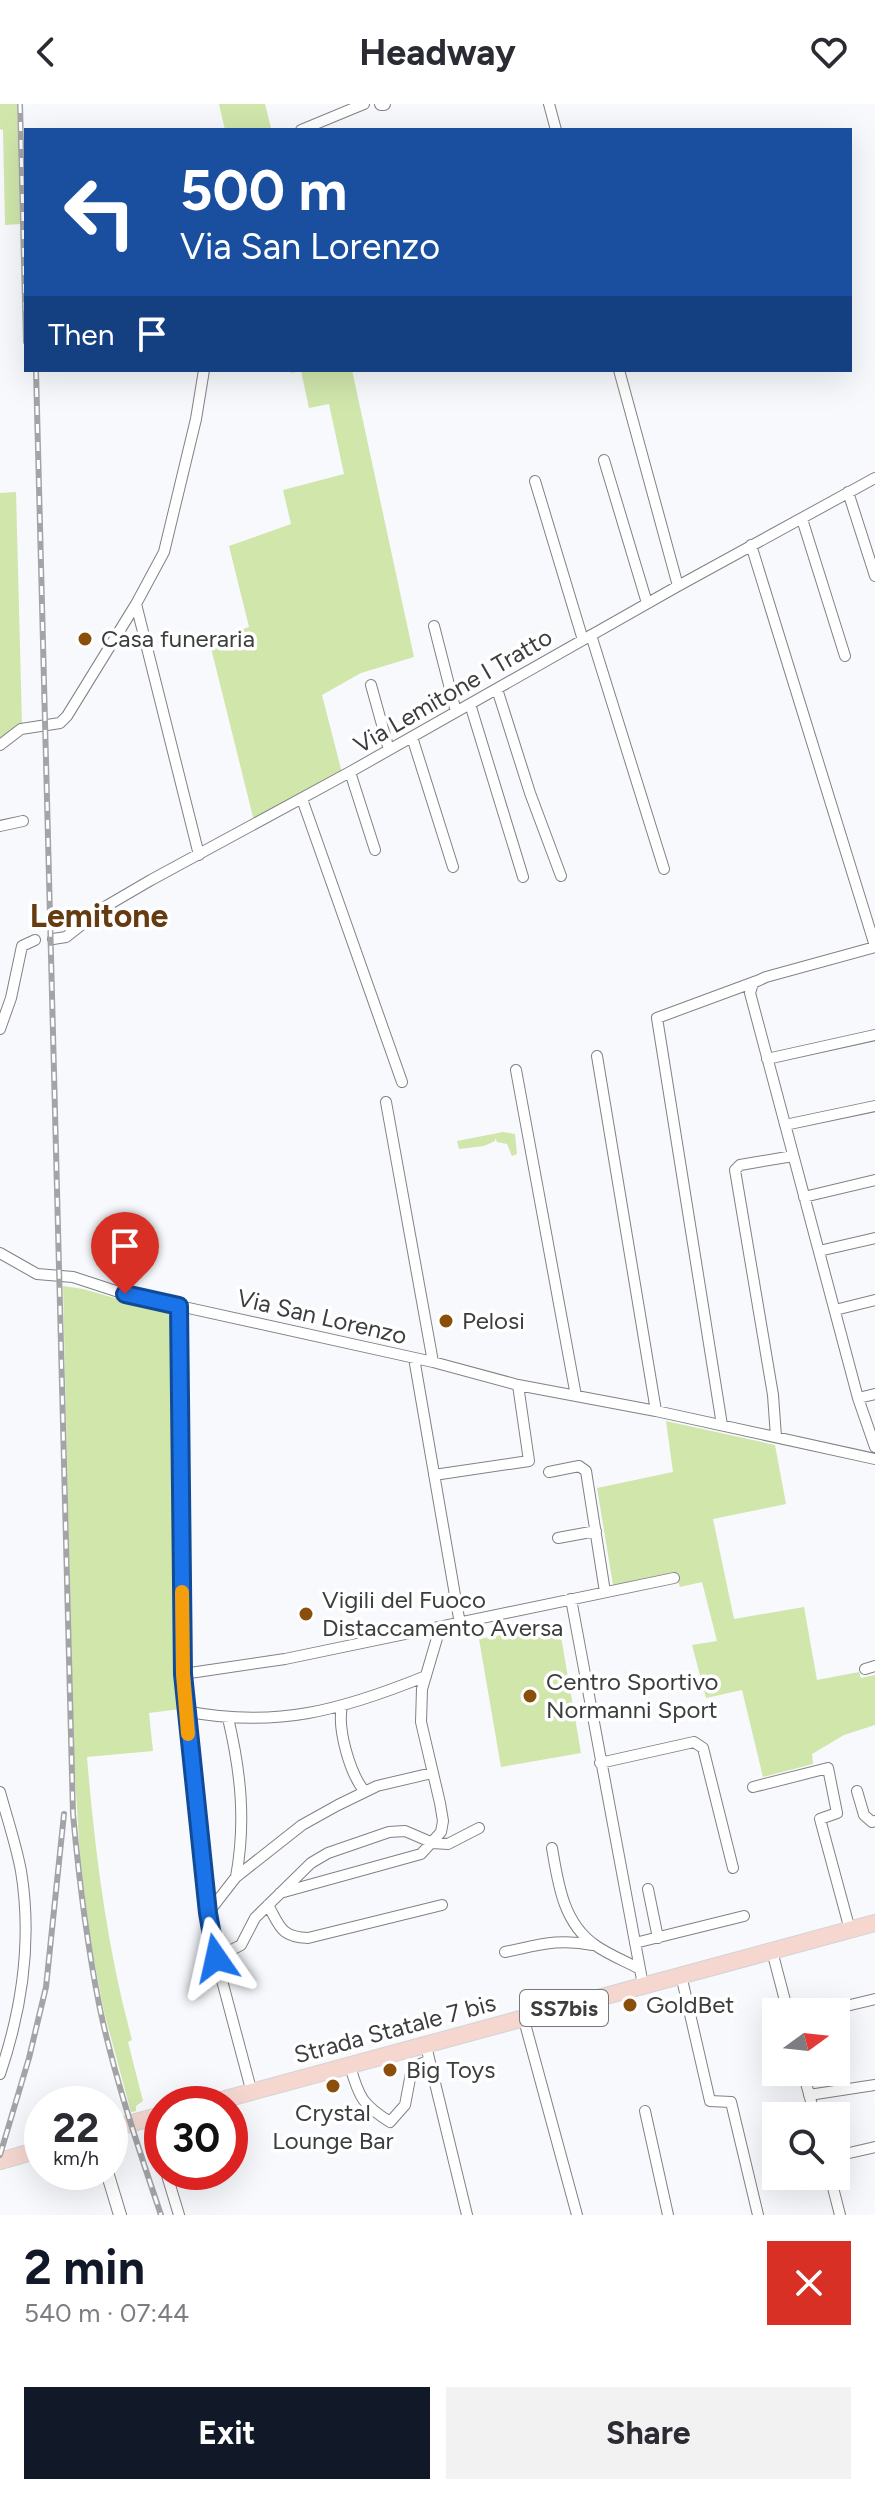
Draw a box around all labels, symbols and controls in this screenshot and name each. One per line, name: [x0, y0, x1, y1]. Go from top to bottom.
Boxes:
icon: back: [24, 30, 68, 74]
icon: heart: [807, 30, 851, 74]
text: Headway: [359, 31, 516, 74]
text: 500 m: [180, 157, 347, 224]
icon: left: [48, 160, 152, 264]
text: Via San Lorenzo: [180, 225, 440, 268]
icon: arrive: [130, 312, 174, 356]
text: Then: [48, 316, 114, 353]
street label: Via Lemitone I Tratto: [348, 622, 557, 759]
place label: Casa funeraria: [101, 624, 255, 653]
marker: Casa funeraria: [76, 630, 94, 648]
district label: Lemitone: [30, 897, 168, 935]
pin: [91, 1212, 159, 1294]
icon: arrive: [103, 1224, 147, 1268]
street label: Via San Lorenzo: [234, 1283, 410, 1350]
place label: Pelosi: [462, 1306, 525, 1335]
marker: Pelosi: [437, 1312, 455, 1330]
place label: Vigili del Fuoco Distaccamento Aversa: [322, 1585, 563, 1642]
marker: Vigili del Fuoco Distaccamento Aversa: [297, 1605, 315, 1623]
place label: Centro Sportivo Normanni Sport: [546, 1667, 719, 1724]
marker: Centro Sportivo Normanni Sport: [521, 1687, 539, 1705]
position arrow: [174, 1916, 258, 2000]
street label: Strada Statale 7 bis: [291, 1988, 499, 2069]
road number: SS7bis: [520, 1990, 608, 2026]
place label: GoldBet: [646, 1990, 734, 2019]
marker: GoldBet: [621, 1996, 639, 2014]
north arrow: [762, 1998, 850, 2086]
map controls: [762, 1998, 850, 2190]
place label: Big Toys: [406, 2055, 495, 2084]
marker: Big Toys: [381, 2061, 399, 2079]
marker: Crystal Lounge Bar: [324, 2077, 342, 2095]
speed limit sign: 30: [144, 2086, 248, 2190]
place label: Crystal Lounge Bar: [272, 2098, 394, 2155]
button: search: [762, 2102, 850, 2190]
text: 22: [53, 2104, 99, 2152]
text: km/h: [53, 2146, 99, 2170]
text: 2 min: [24, 2238, 145, 2296]
button: close: [767, 2241, 851, 2325]
text: 540 m · 07:44: [24, 2297, 189, 2329]
button: Exit: [24, 2387, 430, 2479]
button: Share: [446, 2387, 851, 2479]

